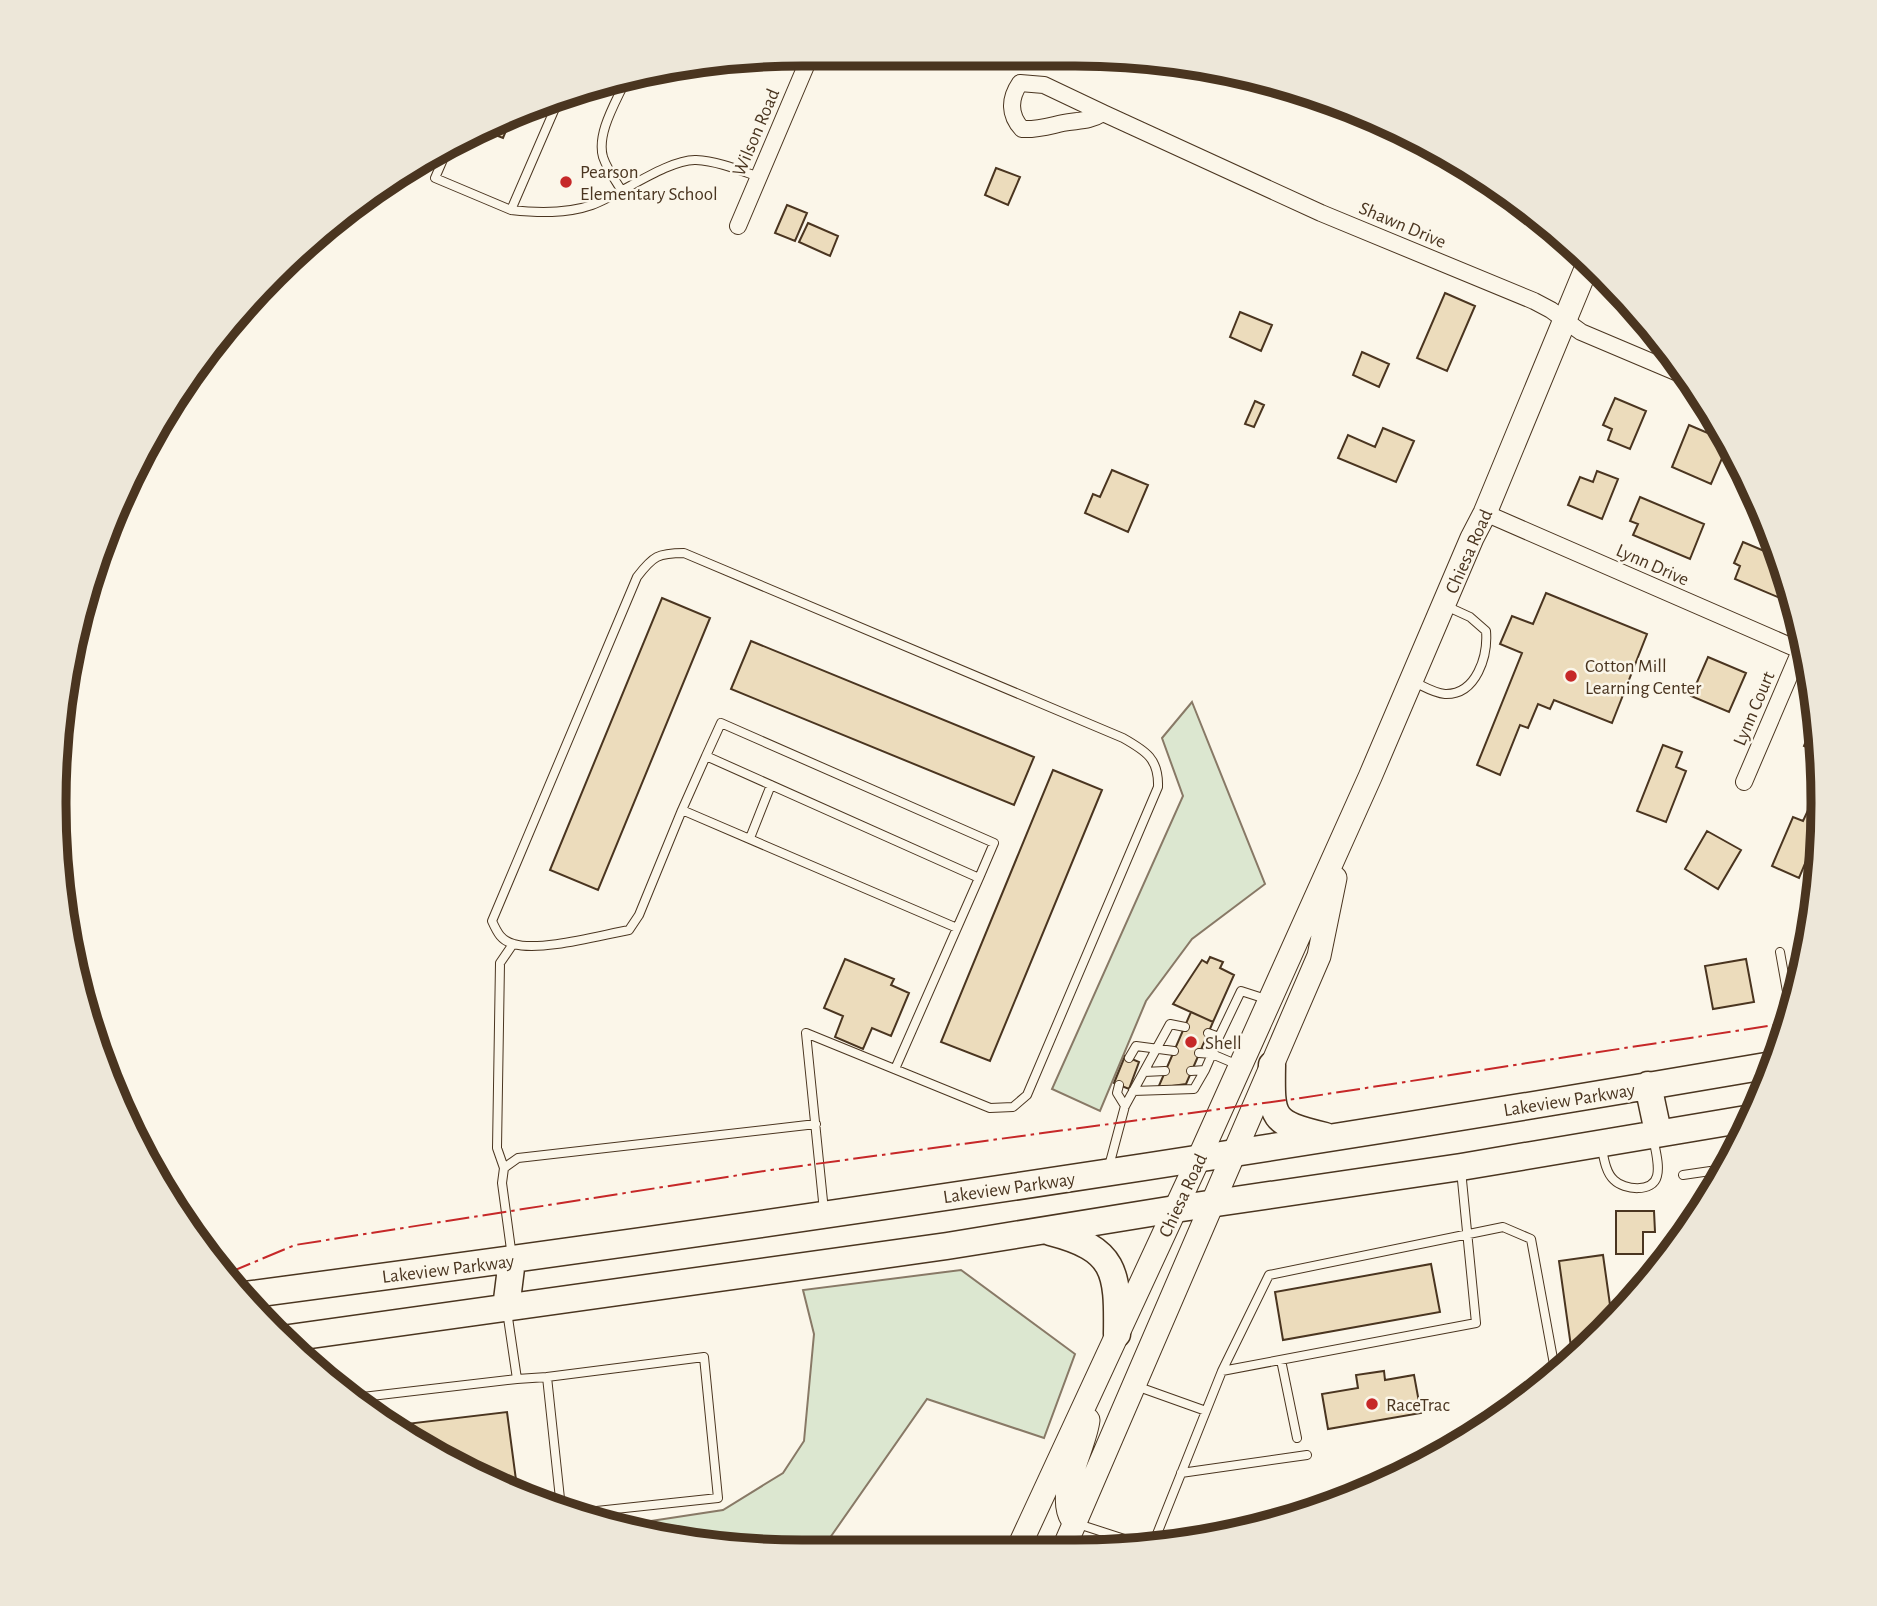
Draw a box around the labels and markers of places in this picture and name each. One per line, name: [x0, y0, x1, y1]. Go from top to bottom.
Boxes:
place label: Pearson Elementary School: [580, 163, 718, 204]
marker: Pearson Elementary School: [558, 174, 574, 190]
place label: Cotton Mill Learning Center: [1585, 657, 1701, 698]
marker: Cotton Mill Learning Center: [1563, 668, 1579, 684]
marker: Shell: [1183, 1034, 1199, 1050]
place label: Shell: [1205, 1034, 1242, 1053]
marker: RaceTrac: [1364, 1396, 1380, 1412]
place label: RaceTrac: [1386, 1396, 1450, 1415]

